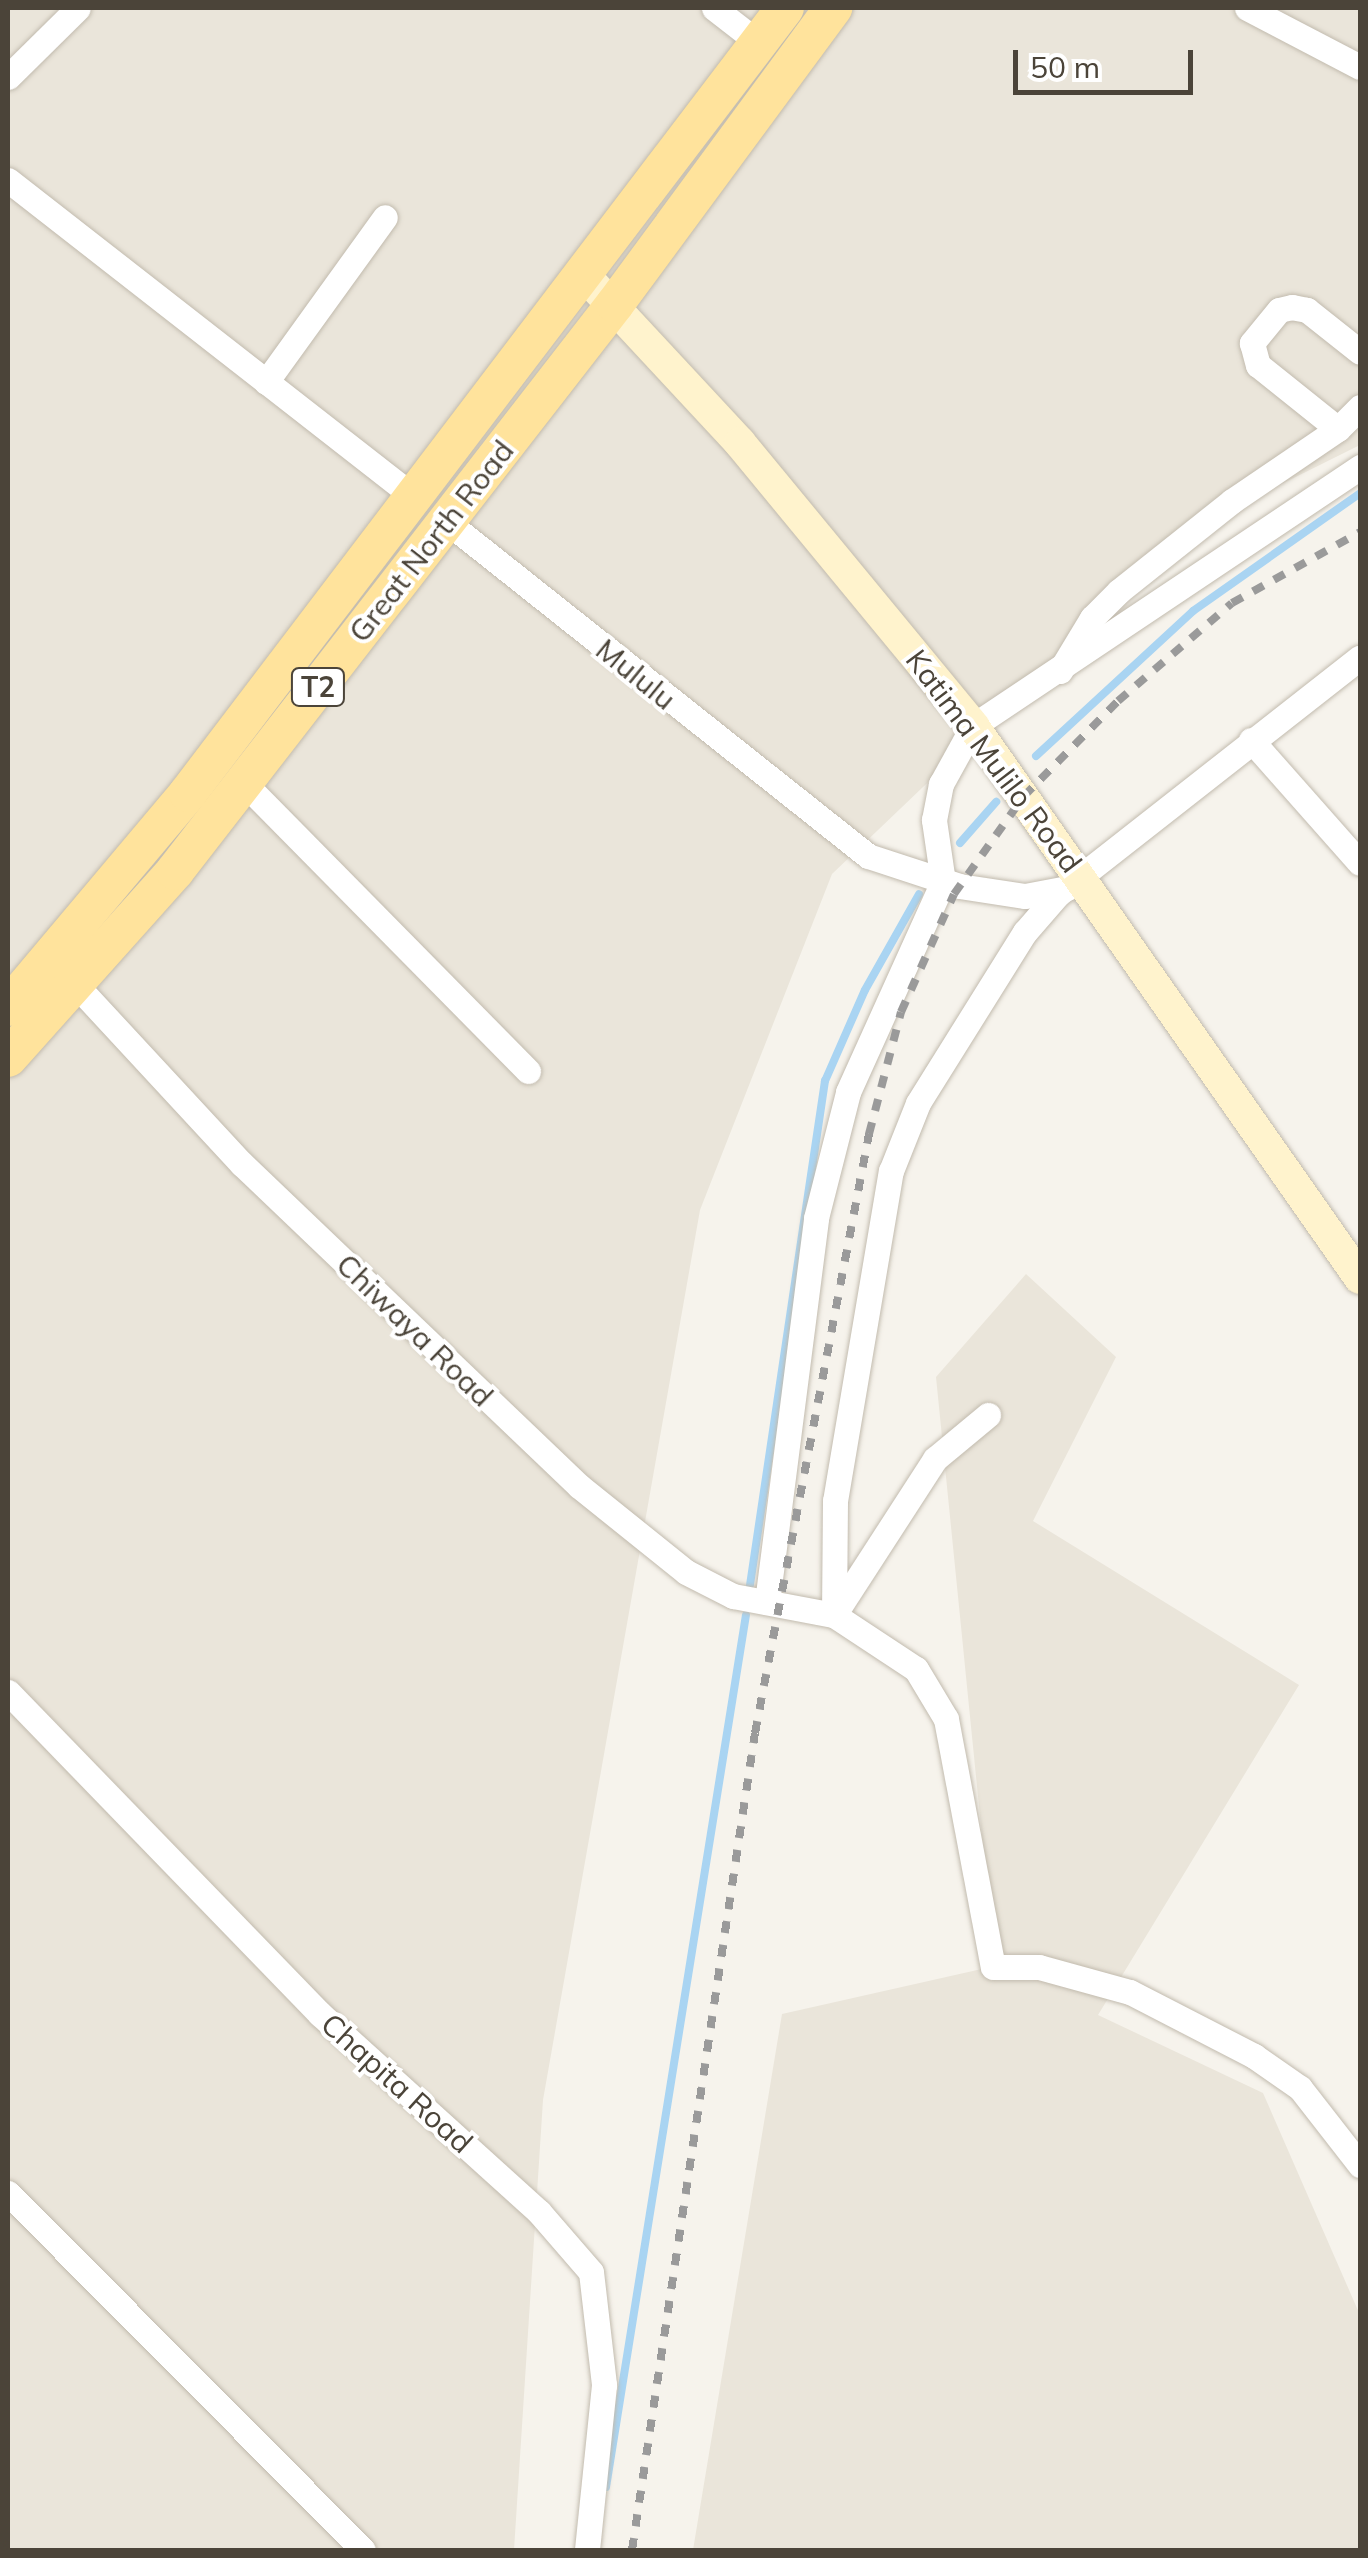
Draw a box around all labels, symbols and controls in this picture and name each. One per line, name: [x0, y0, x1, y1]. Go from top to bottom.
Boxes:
scale bar: [1018, 30, 1198, 92]
text: 50 m: [1030, 48, 1100, 86]
street label: Great North Road: [341, 433, 521, 649]
street label: Mululu: [589, 631, 683, 717]
street label: Katima Mulilo Road: [898, 642, 1090, 880]
road number: T2: [290, 664, 346, 710]
street label: Chiwaya Road: [329, 1246, 501, 1414]
street label: Chapita Road: [314, 2006, 480, 2160]

